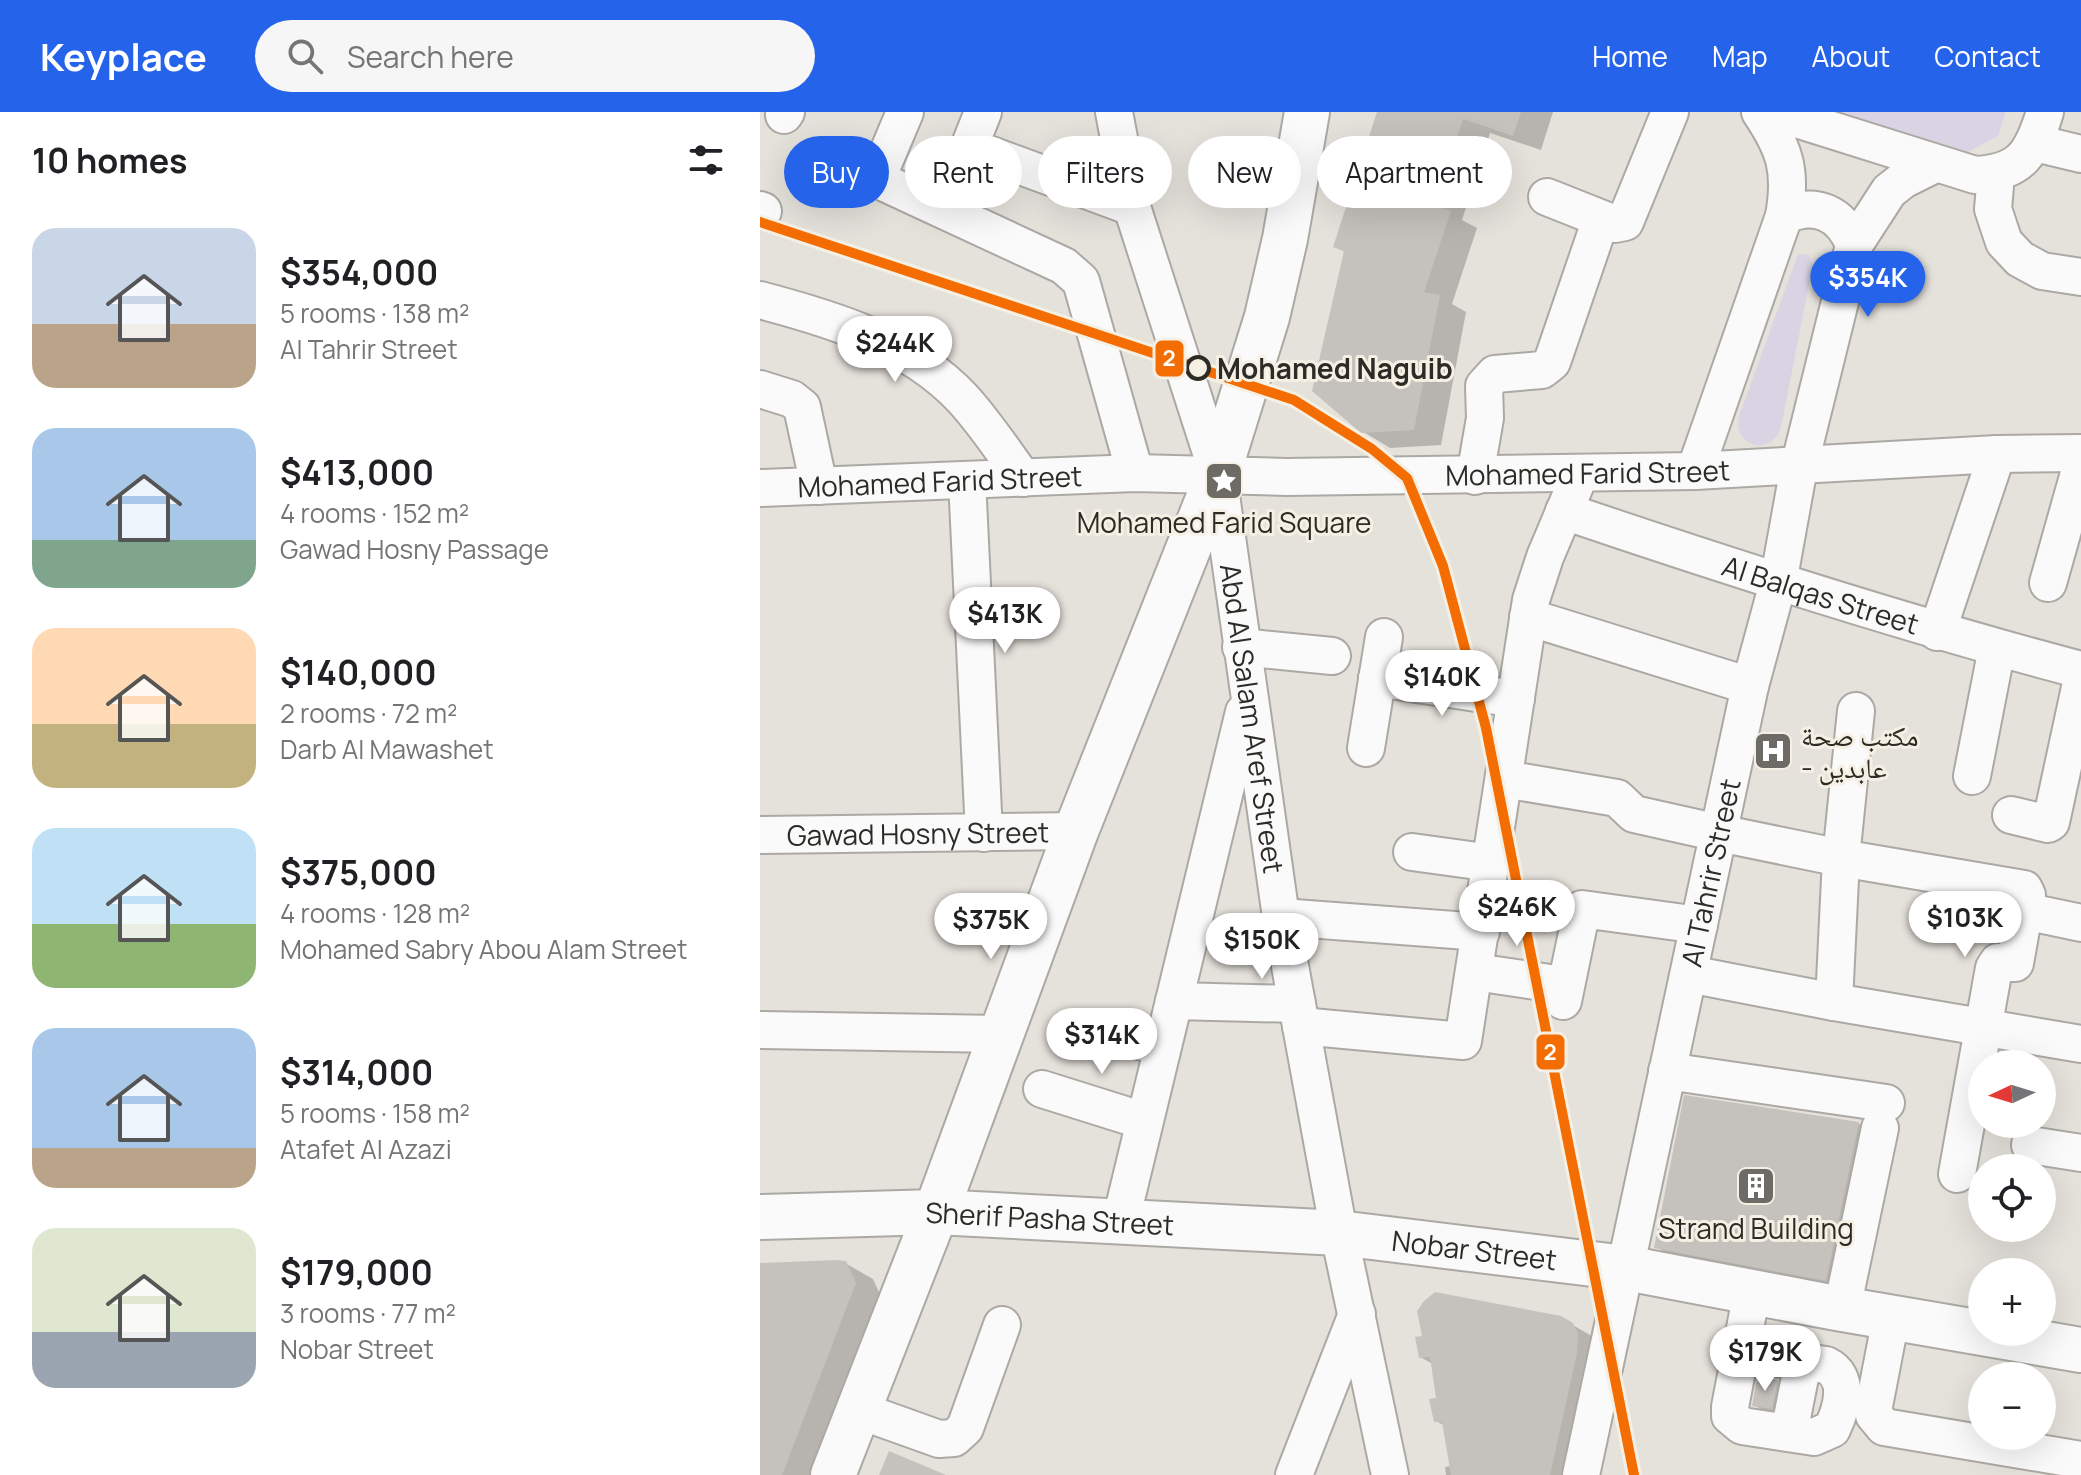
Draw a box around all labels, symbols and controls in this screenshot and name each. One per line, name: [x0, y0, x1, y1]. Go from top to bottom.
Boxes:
search box: [255, 20, 815, 92]
text: Keyplace: [40, 30, 207, 82]
icon: search: [283, 34, 327, 78]
text: Search here: [347, 36, 514, 77]
text: Home: [1592, 37, 1668, 75]
text: Map: [1712, 37, 1768, 75]
text: About: [1812, 37, 1890, 75]
text: Contact: [1934, 37, 2041, 75]
chip: Buy: [784, 136, 889, 208]
chip: Rent: [905, 136, 1022, 208]
chip: Filters: [1038, 136, 1172, 208]
chip: New: [1188, 136, 1301, 208]
chip: Apartment: [1317, 136, 1512, 208]
text: 10 homes: [32, 137, 188, 183]
icon: filters: [684, 138, 728, 182]
text: $354,000: [280, 249, 439, 295]
pin: $354K: [1812, 251, 1924, 319]
text: $354K: [1828, 259, 1908, 295]
icon: home: [96, 260, 192, 356]
text: 5 rooms · 138 m²: [280, 295, 469, 331]
pin: $244K: [839, 316, 951, 384]
text: $244K: [855, 324, 935, 360]
text: Al Tahrir Street: [280, 331, 458, 367]
line badge: 2: [1154, 339, 1185, 378]
text: 2: [1162, 343, 1176, 373]
place label: Mohamed Naguib: [1217, 349, 1453, 387]
marker: Mohamed Naguib: [1186, 356, 1210, 380]
text: $413,000: [280, 449, 434, 495]
street label: Mohamed Farid Street: [1445, 450, 1731, 494]
street label: Mohamed Farid Street: [797, 456, 1083, 505]
icon: home: [96, 460, 192, 556]
place icon: Mohamed Farid Square: [1203, 460, 1245, 502]
text: 4 rooms · 152 m²: [280, 495, 469, 531]
place label: Mohamed Farid Square: [1077, 503, 1371, 541]
text: Gawad Hosny Passage: [280, 531, 549, 567]
street label: Al Balqas Street: [1718, 546, 1924, 643]
street label: Abd Al Salam Aref Street: [1212, 561, 1294, 876]
pin: $413K: [949, 587, 1061, 655]
text: $413K: [967, 595, 1043, 631]
text: $140,000: [280, 649, 437, 695]
pin: $140K: [1386, 650, 1498, 718]
text: $140K: [1403, 658, 1481, 694]
icon: home: [96, 660, 192, 756]
text: 2 rooms · 72 m²: [280, 695, 457, 731]
place label: مكتب صحة - عابدين: [1801, 716, 1919, 786]
hospital icon: مكتب صحة - عابدين: [1752, 730, 1794, 772]
text: Darb Al Mawashet: [280, 731, 494, 767]
street label: Al Tahrir Street: [1671, 775, 1749, 970]
street label: Gawad Hosny Street: [787, 812, 1049, 854]
text: $375,000: [280, 849, 437, 895]
icon: home: [96, 860, 192, 956]
pin: $246K: [1461, 880, 1573, 948]
text: $246K: [1477, 888, 1557, 924]
pin: $103K: [1909, 891, 2021, 959]
pin: $375K: [935, 893, 1047, 961]
text: 4 rooms · 128 m²: [280, 895, 470, 931]
text: $103K: [1927, 899, 2003, 935]
text: $375K: [952, 901, 1030, 937]
pin: $150K: [1206, 913, 1318, 981]
text: $150K: [1224, 921, 1300, 957]
text: Mohamed Sabry Abou Alam Street: [280, 931, 687, 967]
pin: $314K: [1046, 1008, 1158, 1076]
text: $314K: [1064, 1016, 1140, 1052]
line badge: 2: [1535, 1033, 1566, 1071]
text: 2: [1543, 1037, 1557, 1067]
text: $314,000: [280, 1049, 433, 1095]
north arrow: [1968, 1050, 2056, 1138]
map controls: [1968, 1050, 2056, 1450]
icon: home: [96, 1060, 192, 1156]
text: 5 rooms · 158 m²: [280, 1095, 470, 1131]
text: Atafet Al Azazi: [280, 1131, 452, 1167]
button: locate: [1968, 1154, 2056, 1242]
building icon: Strand Building: [1735, 1165, 1777, 1207]
street label: Sherif Pasha Street: [925, 1193, 1175, 1243]
place label: Strand Building: [1658, 1209, 1854, 1247]
street label: Nobar Street: [1390, 1221, 1559, 1278]
text: $179,000: [280, 1249, 433, 1295]
button: +: [1968, 1258, 2056, 1346]
icon: home: [96, 1260, 192, 1356]
text: 3 rooms · 77 m²: [280, 1295, 456, 1331]
pin: $179K: [1709, 1325, 1821, 1393]
text: Nobar Street: [280, 1331, 434, 1367]
text: $179K: [1728, 1333, 1802, 1369]
button: −: [1968, 1362, 2056, 1450]

